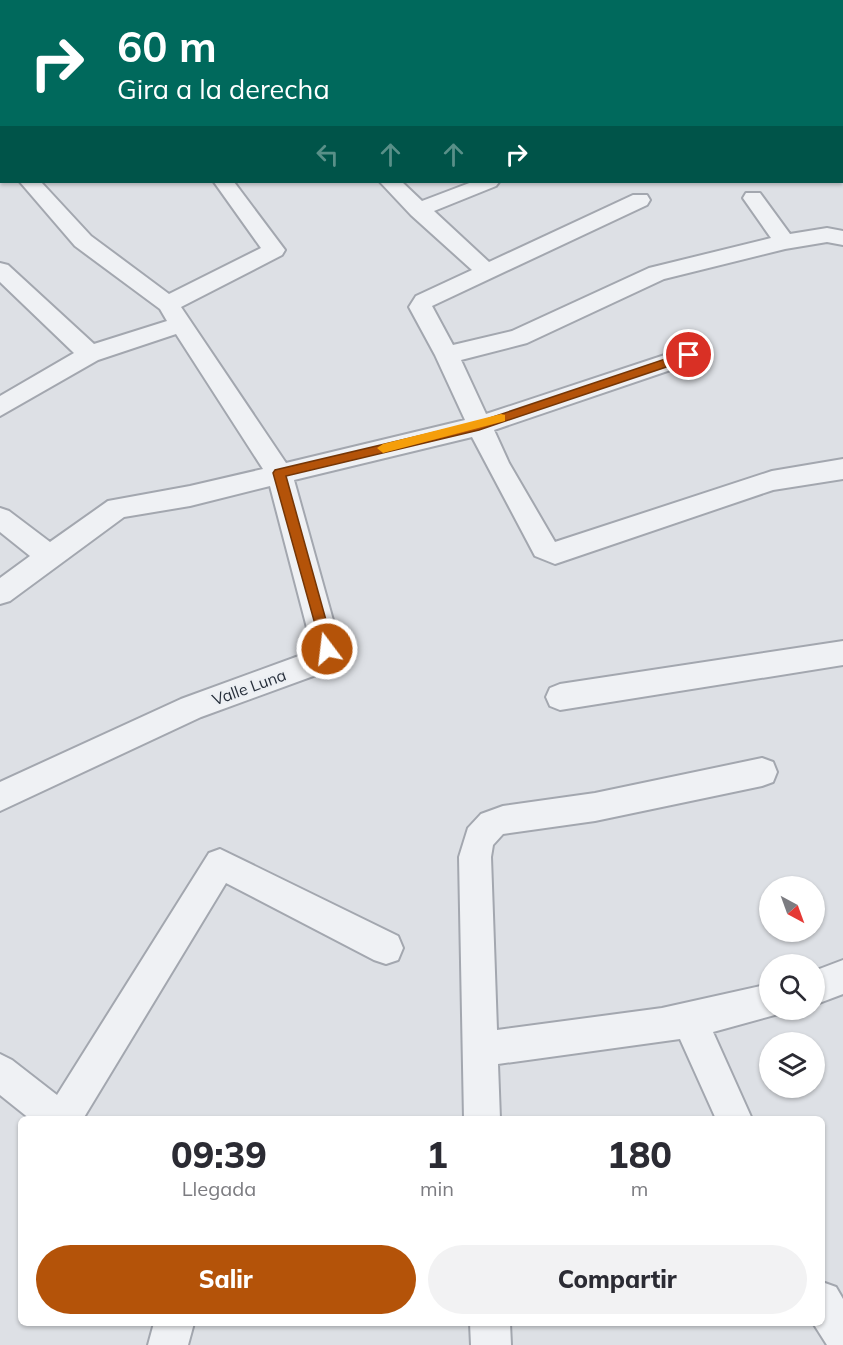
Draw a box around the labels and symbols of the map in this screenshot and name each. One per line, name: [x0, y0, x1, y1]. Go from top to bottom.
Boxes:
pin: [663, 329, 714, 380]
position arrow: [295, 617, 359, 681]
street label: Valle Luna: [209, 664, 289, 710]
north arrow: [759, 876, 825, 942]

